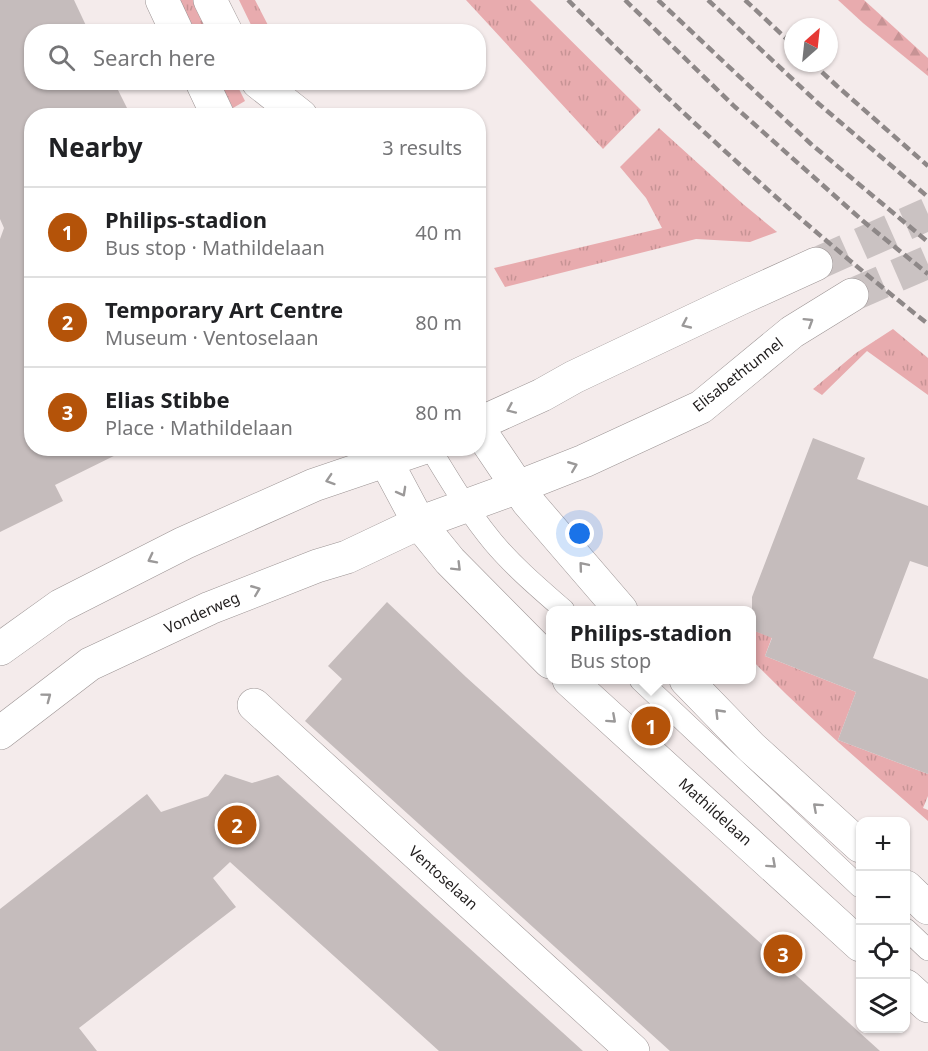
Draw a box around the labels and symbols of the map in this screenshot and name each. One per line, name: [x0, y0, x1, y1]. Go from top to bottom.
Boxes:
north arrow: [784, 18, 838, 72]
one-way arrow: [682, 316, 693, 328]
one-way arrow: [802, 318, 813, 329]
street label: Elisabethtunnel: [688, 333, 787, 416]
one-way arrow: [507, 402, 518, 414]
one-way arrow: [566, 461, 577, 473]
one-way arrow: [325, 473, 336, 485]
one-way arrow: [395, 486, 406, 496]
your location: [565, 519, 594, 548]
one-way arrow: [148, 552, 158, 563]
one-way arrow: [450, 561, 461, 571]
one-way arrow: [579, 562, 590, 573]
one-way arrow: [251, 584, 261, 597]
street label: Vonderweg: [161, 587, 242, 638]
one-way arrow: [40, 694, 51, 705]
pin: 1: [632, 704, 670, 748]
one-way arrow: [715, 710, 726, 720]
one-way arrow: [605, 712, 616, 723]
street label: Mathildelaan: [675, 773, 757, 850]
pin: 2: [218, 802, 256, 848]
one-way arrow: [813, 803, 824, 814]
street label: Ventoselaan: [405, 841, 483, 914]
one-way arrow: [765, 857, 775, 868]
pin: 3: [764, 932, 802, 976]

